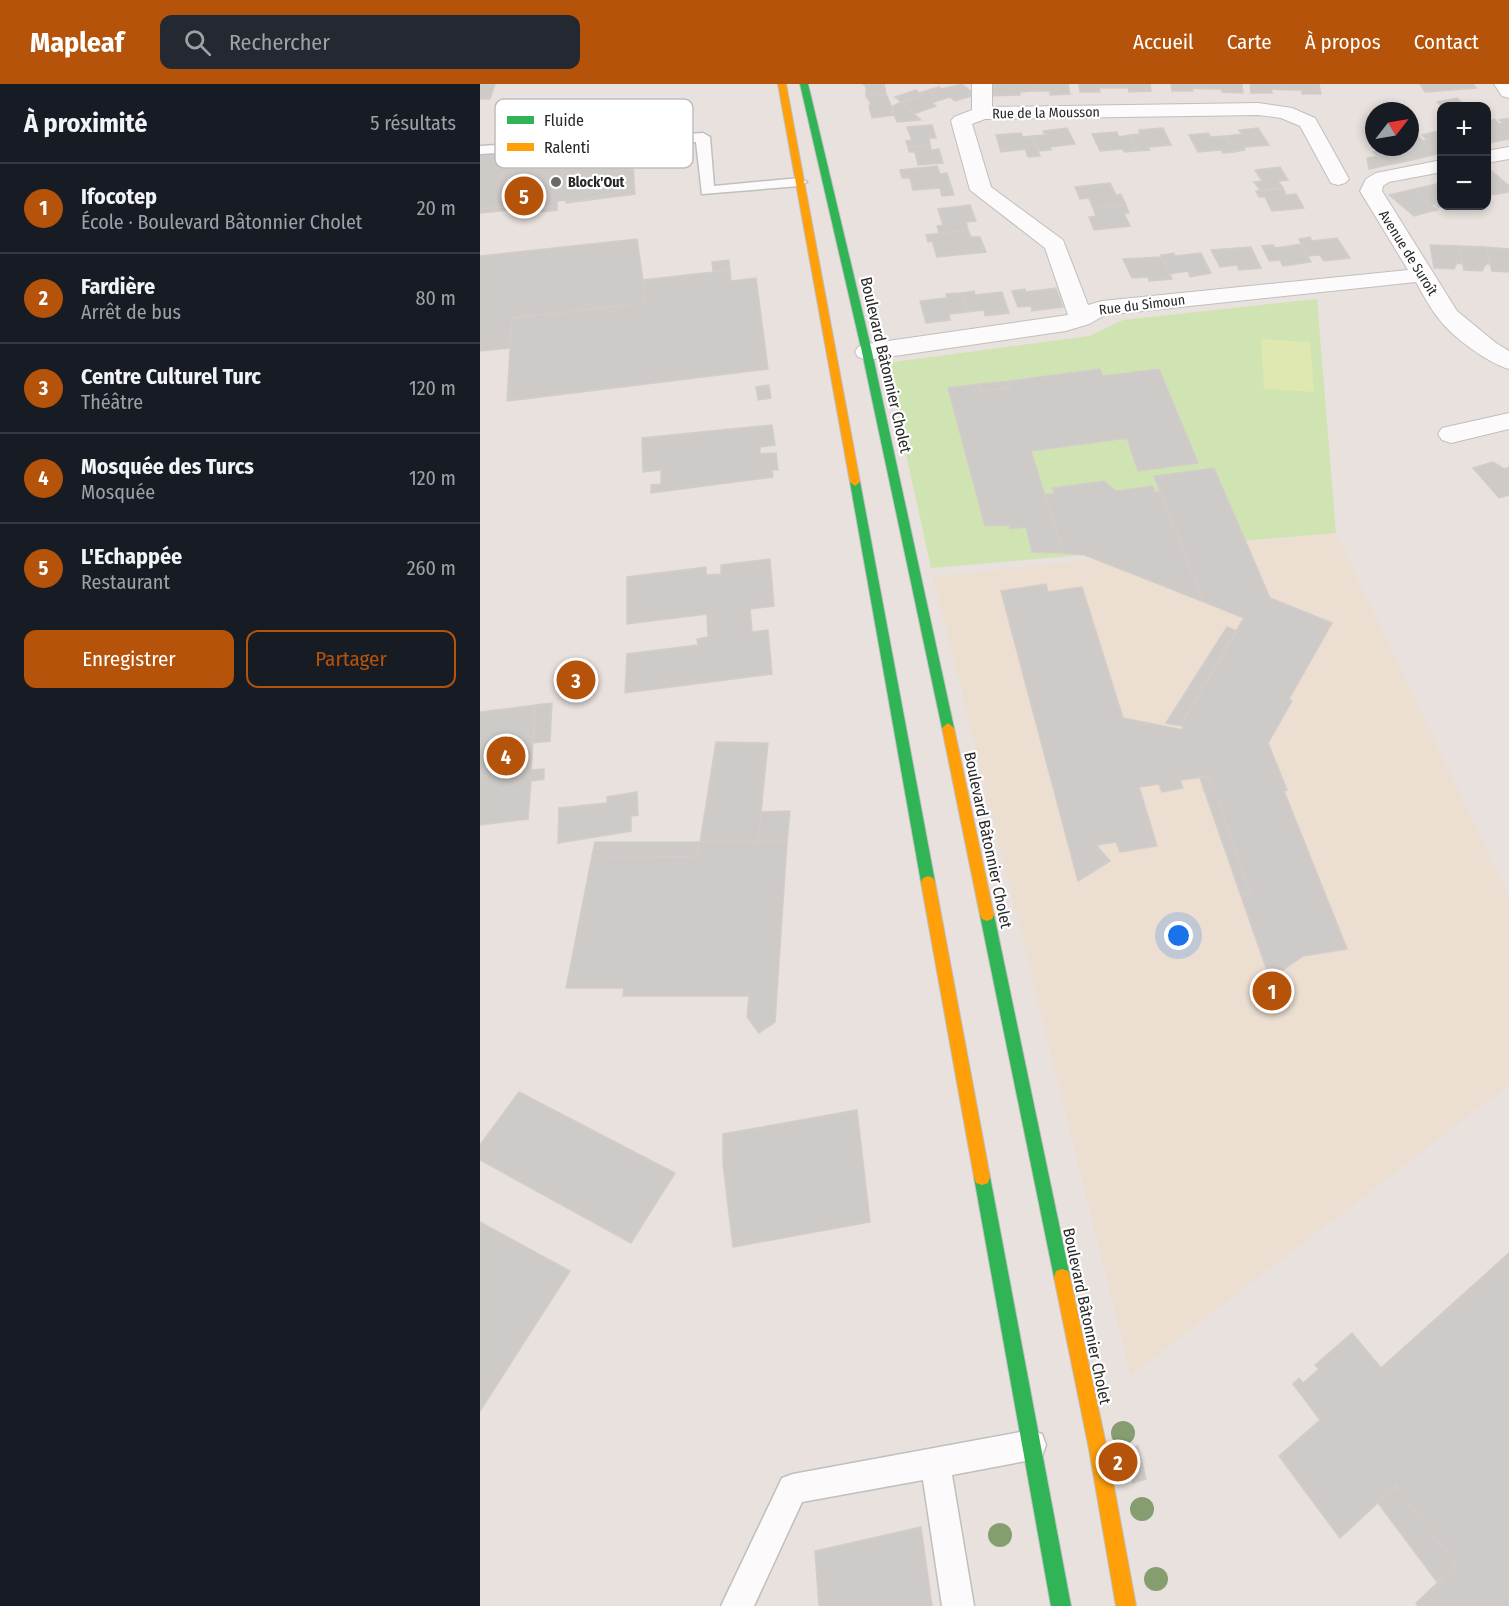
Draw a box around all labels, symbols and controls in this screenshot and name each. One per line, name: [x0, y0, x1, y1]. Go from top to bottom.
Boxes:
search box: [160, 15, 580, 69]
text: Mapleaf: [30, 26, 124, 59]
icon: search: [181, 26, 214, 59]
text: Rechercher: [229, 29, 330, 56]
text: Accueil: [1133, 29, 1194, 55]
text: Carte: [1227, 29, 1272, 55]
text: À propos: [1305, 29, 1381, 55]
text: Contact: [1414, 29, 1479, 55]
legend: [495, 99, 693, 168]
north arrow: [1365, 102, 1419, 156]
map controls: [1437, 102, 1491, 210]
button: +: [1437, 102, 1491, 156]
street label: Rue de la Mousson: [992, 104, 1100, 122]
text: À proximité: [24, 108, 147, 139]
text: 5 résultats: [370, 111, 456, 135]
text: Fluide: [544, 111, 584, 130]
text: Ralenti: [544, 138, 590, 157]
button: −: [1437, 156, 1491, 210]
pin: 5: [504, 174, 543, 218]
place label: Block'Out: [568, 174, 626, 191]
marker: Block'Out: [549, 175, 563, 189]
text: Ifocotep: [81, 183, 157, 210]
text: 1: [39, 196, 48, 220]
text: 20 m: [417, 196, 456, 220]
street label: Avenue de Suroît: [1375, 207, 1441, 299]
text: École · Boulevard Bâtonnier Cholet: [81, 210, 362, 234]
text: Fardière: [81, 273, 155, 300]
street label: Boulevard Bâtonnier Cholet: [857, 275, 916, 456]
text: 2: [39, 286, 48, 310]
text: 80 m: [416, 286, 456, 310]
street label: Rue du Simoun: [1098, 291, 1186, 319]
text: Arrêt de bus: [81, 300, 181, 324]
text: Centre Culturel Turc: [81, 363, 261, 390]
text: 3: [39, 376, 48, 400]
text: 120 m: [409, 376, 456, 400]
text: Théâtre: [81, 390, 143, 414]
text: Mosquée des Turcs: [81, 453, 254, 480]
text: 4: [38, 466, 49, 490]
text: 120 m: [409, 466, 456, 490]
text: Mosquée: [81, 480, 155, 504]
text: L'Echappée: [81, 543, 182, 570]
text: 5: [39, 556, 48, 580]
text: 260 m: [407, 556, 456, 580]
text: Restaurant: [81, 570, 170, 594]
button: Enregistrer: [24, 630, 234, 688]
button: Partager: [246, 630, 456, 688]
pin: 3: [556, 658, 596, 702]
pin: 4: [486, 734, 526, 778]
street label: Boulevard Bâtonnier Cholet: [960, 750, 1016, 931]
your location: [1164, 921, 1193, 950]
pin: 1: [1252, 968, 1292, 1014]
street label: Boulevard Bâtonnier Cholet: [1059, 1226, 1115, 1407]
pin: 2: [1098, 1440, 1138, 1484]

